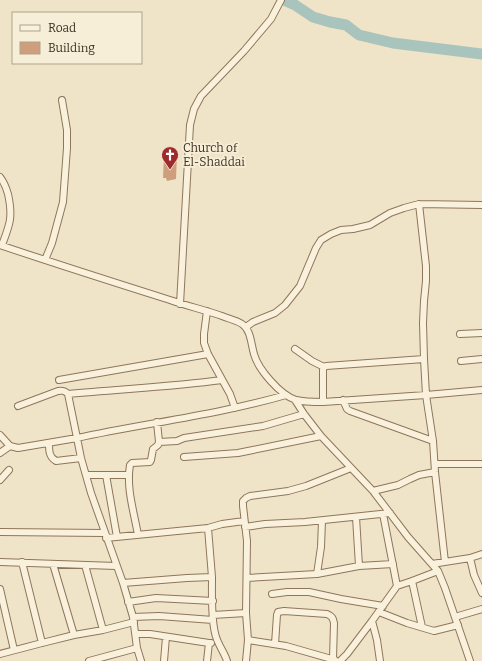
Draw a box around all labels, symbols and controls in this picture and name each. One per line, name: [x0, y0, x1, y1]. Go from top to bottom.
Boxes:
legend: [12, 12, 142, 64]
text: Road: [48, 21, 76, 35]
text: Building: [48, 41, 95, 55]
place label: Church of El-Shaddai: [183, 141, 245, 169]
church icon: Church of El-Shaddai: [160, 145, 180, 170]

